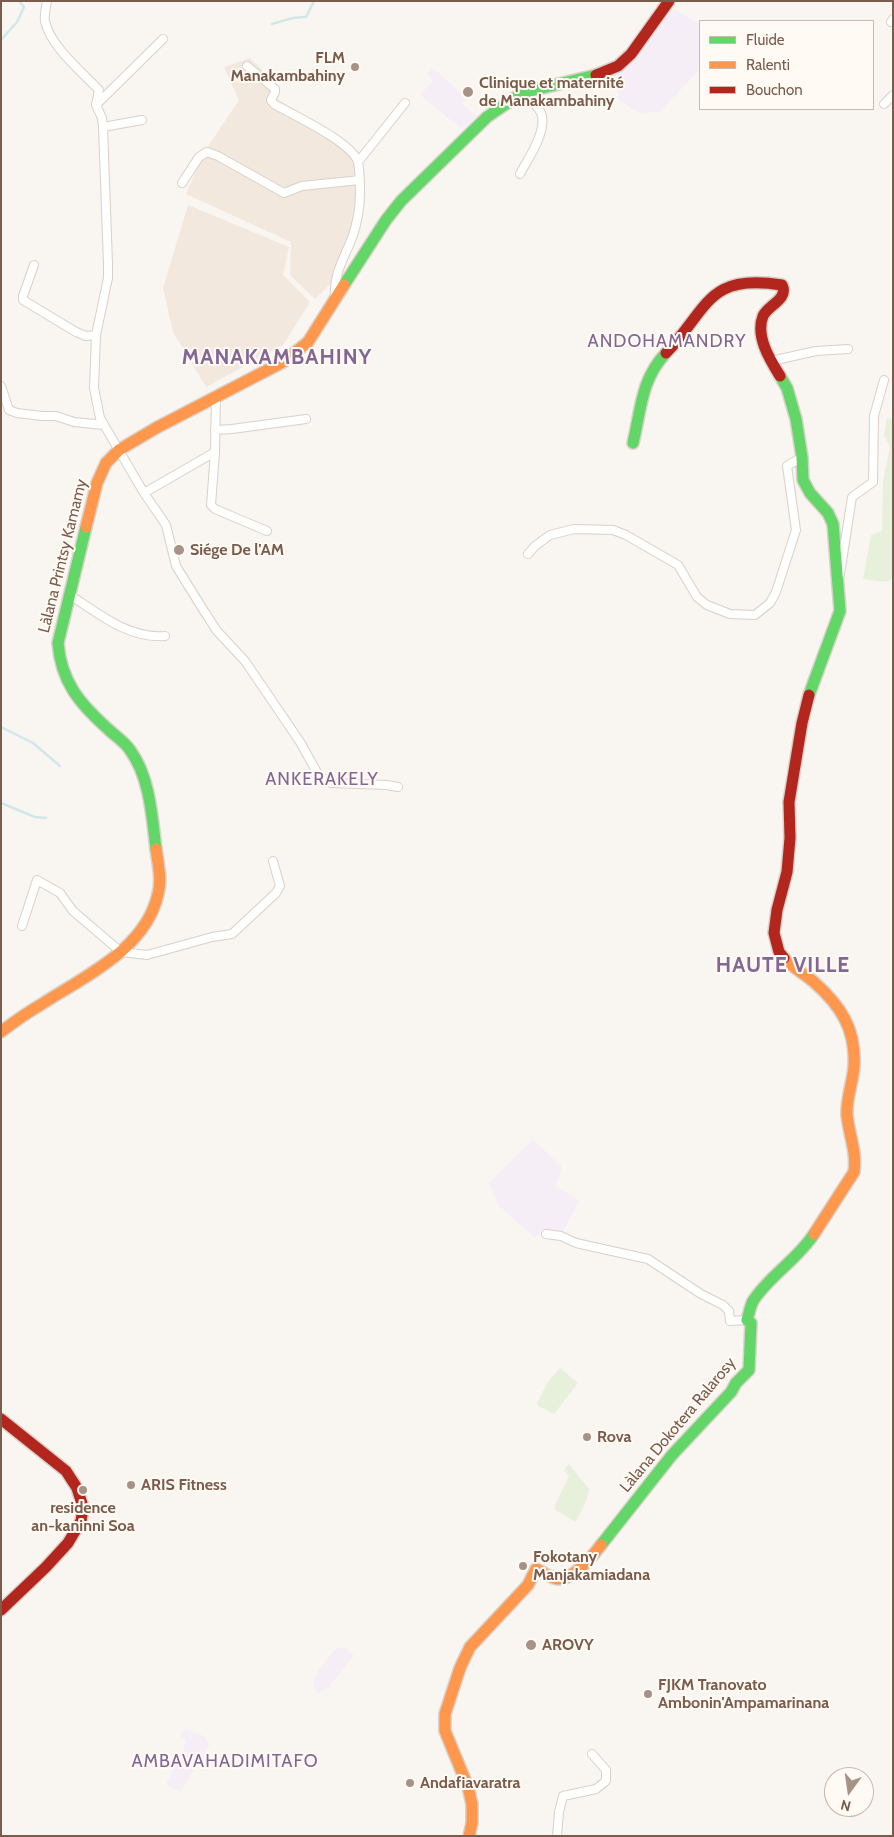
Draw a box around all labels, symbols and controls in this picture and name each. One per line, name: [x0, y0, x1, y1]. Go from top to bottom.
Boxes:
legend: [699, 20, 874, 110]
text: Fluide: [746, 31, 784, 49]
place label: FLM Manakambahiny: [231, 48, 345, 86]
text: Ralenti: [746, 56, 790, 74]
marker: FLM Manakambahiny: [349, 61, 361, 73]
place label: Clinique et maternité de Manakambahiny: [479, 73, 624, 111]
text: Bouchon: [746, 81, 803, 99]
marker: Clinique et maternité de Manakambahiny: [461, 85, 475, 99]
district label: ANDOHAMANDRY: [586, 331, 748, 353]
district label: MANAKAMBAHINY: [180, 345, 374, 371]
street label: Làlana Printsy Kamamy: [35, 477, 91, 635]
place label: Siége De l'AM: [190, 540, 284, 560]
marker: Siége De l'AM: [172, 543, 186, 557]
district label: ANKERAKELY: [264, 769, 380, 791]
district label: HAUTE VILLE: [714, 953, 852, 979]
street label: Làlana Dokotera Ralarosy: [616, 1354, 740, 1496]
place label: Rova: [597, 1427, 632, 1447]
marker: Rova: [581, 1431, 593, 1443]
place label: ARIS Fitness: [141, 1475, 227, 1495]
marker: ARIS Fitness: [125, 1479, 137, 1491]
marker: residence an-kaninni Soa: [77, 1484, 89, 1496]
place label: residence an-kaninni Soa: [31, 1498, 135, 1536]
place label: Fokotany Manjakamiadana: [533, 1547, 650, 1585]
marker: Fokotany Manjakamiadana: [517, 1560, 529, 1572]
place label: AROVY: [542, 1635, 594, 1655]
marker: AROVY: [524, 1638, 538, 1652]
place label: FJKM Tranovato Ambonin'Ampamarinana: [658, 1675, 829, 1713]
marker: FJKM Tranovato Ambonin'Ampamarinana: [642, 1688, 654, 1700]
district label: AMBAVAHADIMITAFO: [129, 1751, 321, 1773]
north arrow: [824, 1767, 874, 1817]
place label: Andafiavaratra: [420, 1773, 520, 1793]
marker: Andafiavaratra: [404, 1777, 416, 1789]
text: N: [839, 1796, 853, 1816]

